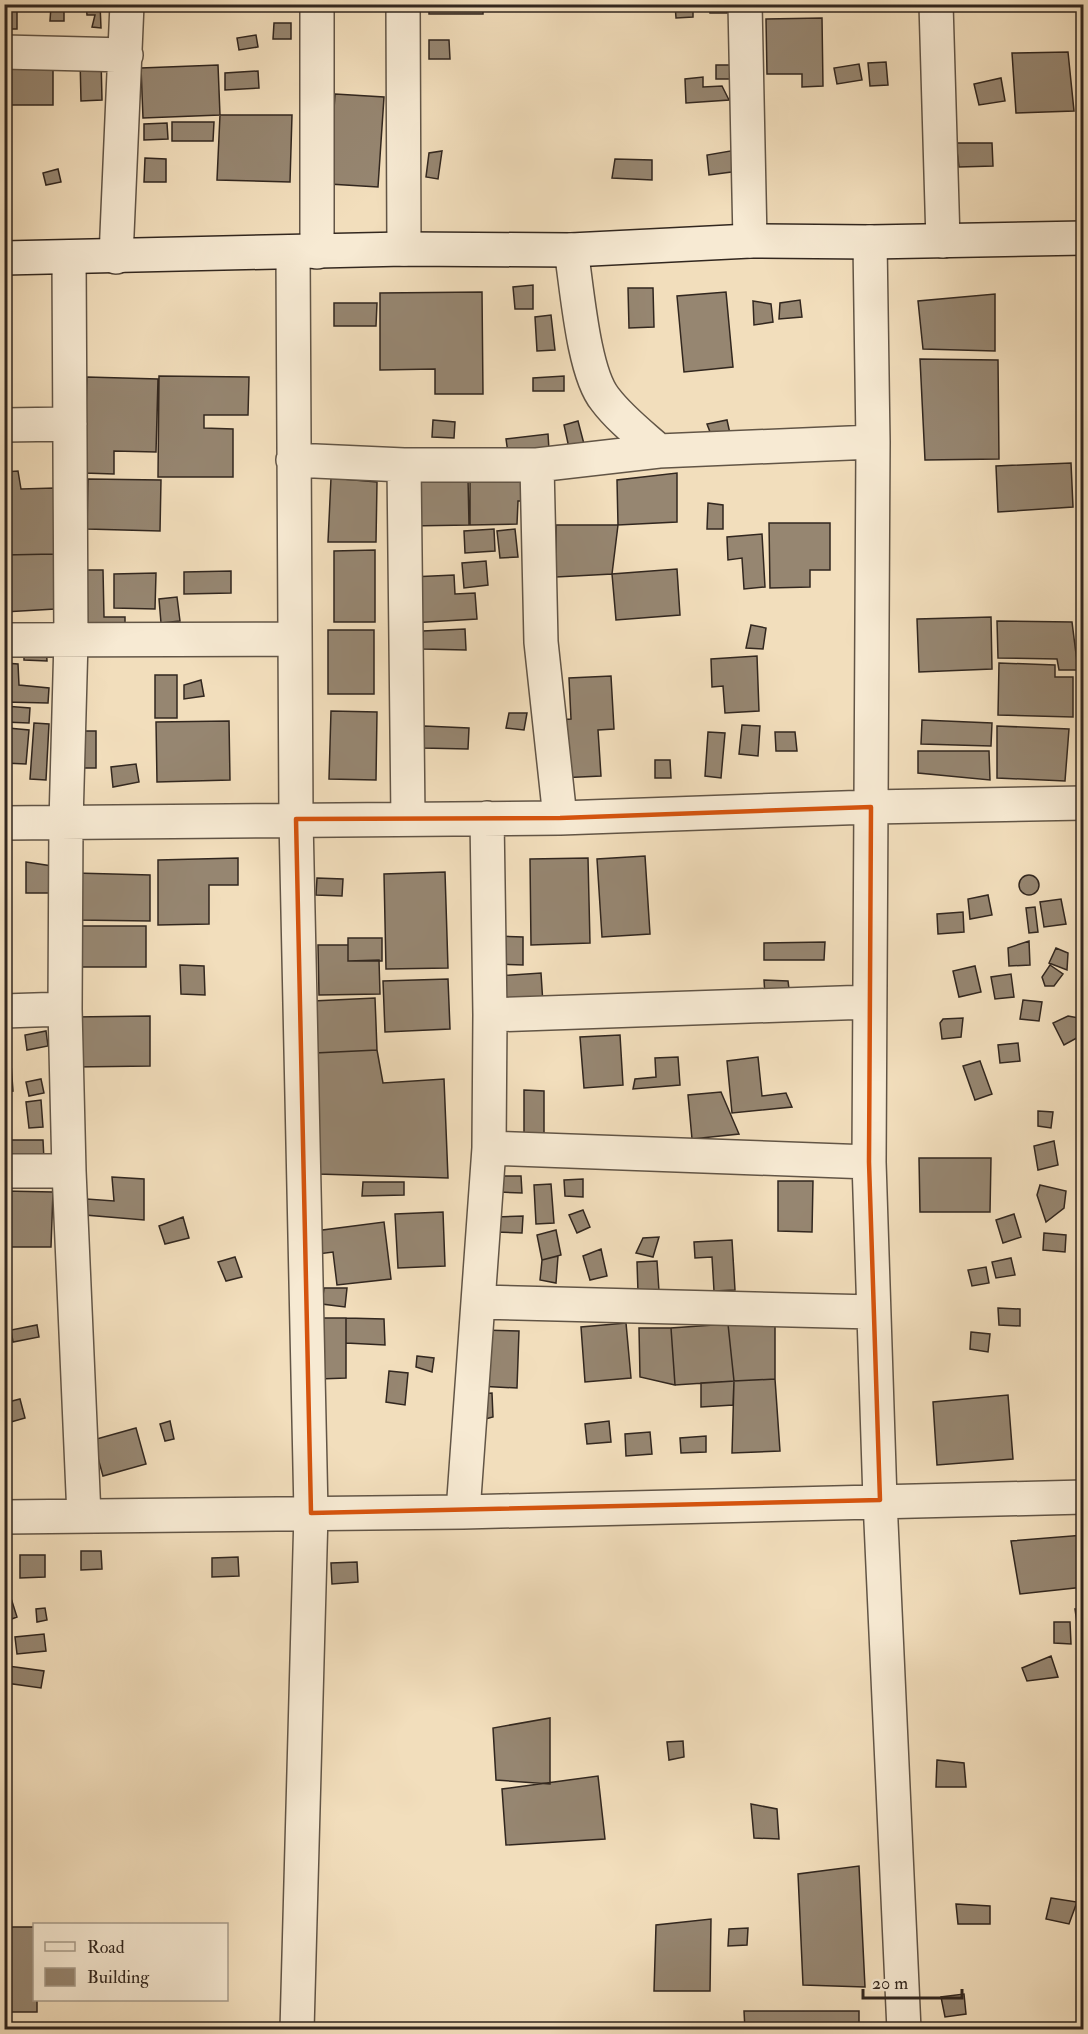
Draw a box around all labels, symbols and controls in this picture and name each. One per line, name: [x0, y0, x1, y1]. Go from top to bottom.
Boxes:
legend: [33, 1923, 228, 2001]
text: Road: [87, 1936, 125, 1959]
scale bar: [863, 1962, 962, 2000]
text: Building: [87, 1966, 150, 1989]
text: 20 m: [872, 1972, 908, 1995]

